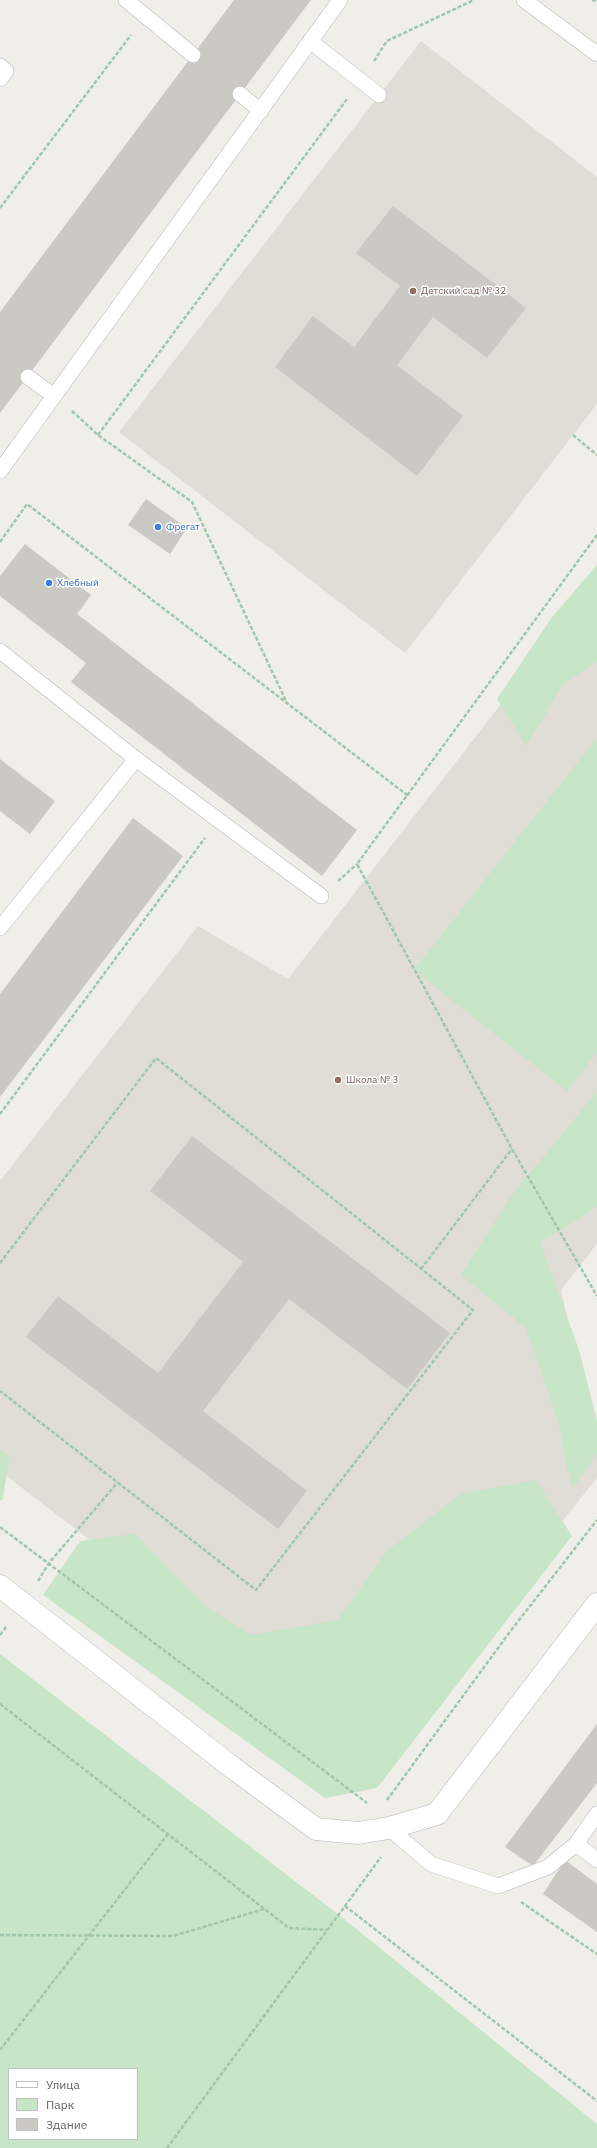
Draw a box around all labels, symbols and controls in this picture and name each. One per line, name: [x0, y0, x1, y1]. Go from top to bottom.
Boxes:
place label: Детский сад № 32: [421, 285, 506, 297]
marker: Детский сад № 32: [408, 286, 418, 296]
place label: Фрегат: [166, 521, 200, 533]
marker: Фрегат: [153, 522, 163, 532]
place label: Хлебный: [57, 577, 99, 589]
marker: Хлебный: [44, 578, 54, 588]
place label: Школа № 3: [346, 1074, 398, 1086]
marker: Школа № 3: [333, 1075, 343, 1085]
legend: [8, 2068, 138, 2140]
text: Улица: [46, 2077, 80, 2092]
text: Парк: [46, 2097, 74, 2112]
text: Здание: [46, 2117, 87, 2132]

